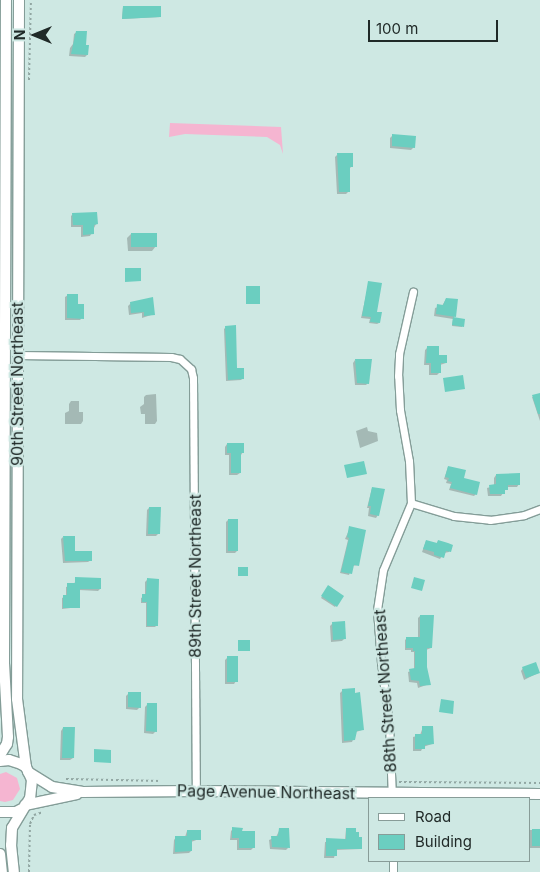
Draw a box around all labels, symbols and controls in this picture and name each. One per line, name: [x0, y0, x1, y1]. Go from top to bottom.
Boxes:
north arrow: [10, 10, 60, 60]
scale bar: [370, 10, 500, 42]
text: 100 m: [376, 19, 418, 38]
text: N: [11, 30, 28, 40]
street label: 90th Street Northeast: [7, 302, 27, 466]
street label: 89th Street Northeast: [185, 494, 205, 658]
street label: 88th Street Northeast: [370, 609, 400, 773]
street label: Page Avenue Northeast: [177, 781, 355, 803]
legend: [368, 797, 530, 862]
text: Road: [415, 807, 451, 826]
text: Building: [415, 832, 472, 851]

